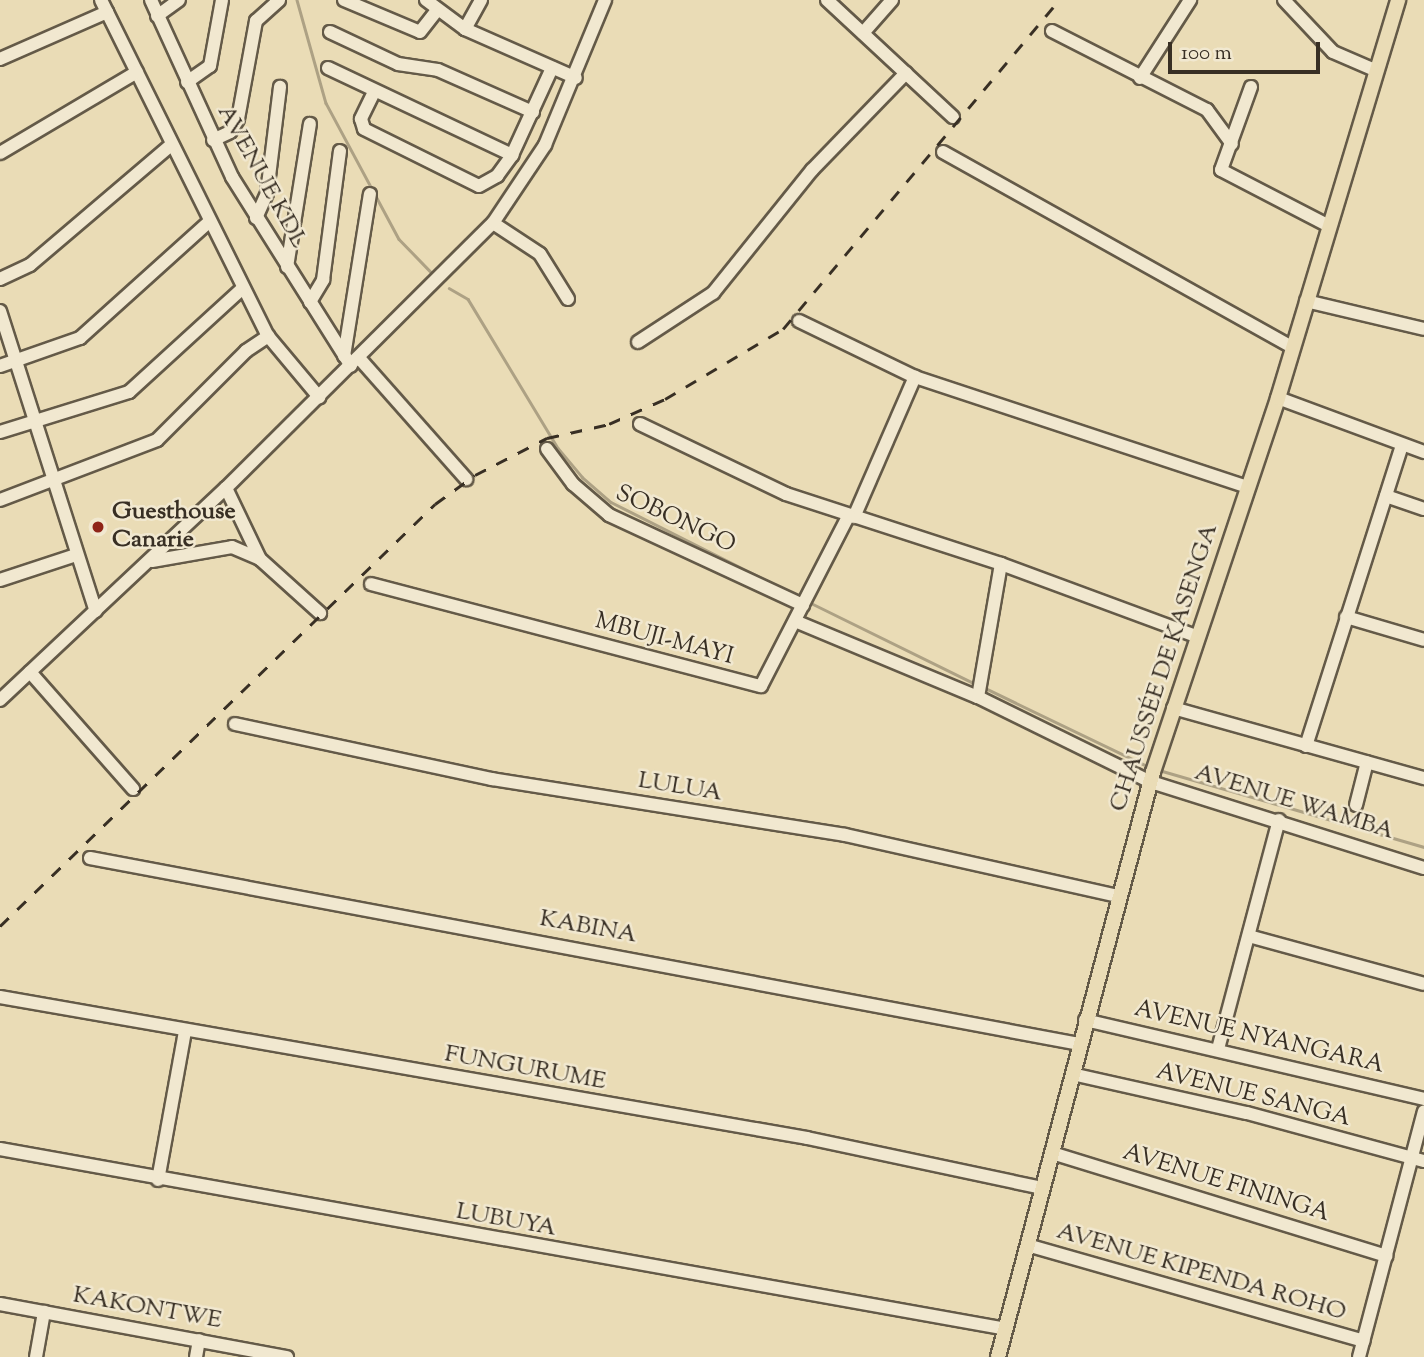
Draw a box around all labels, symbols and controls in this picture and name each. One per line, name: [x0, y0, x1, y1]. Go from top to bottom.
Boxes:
scale bar: [1172, 28, 1324, 72]
text: 100 m: [1181, 39, 1232, 69]
street label: AVENUE KDL: [210, 100, 312, 254]
street label: SOBONGO: [610, 480, 740, 560]
place label: Guesthouse Canarie: [112, 499, 236, 555]
marker: Guesthouse Canarie: [90, 519, 106, 535]
street label: CHAUSSÉE DE KASENGA: [1105, 520, 1225, 816]
street label: MBUJI-MAYI: [592, 608, 736, 672]
street label: AVENUE WAMBA: [1191, 759, 1397, 847]
street label: LULUA: [636, 767, 724, 809]
street label: KABINA: [537, 905, 639, 951]
street label: AVENUE NYANGARA: [1131, 995, 1387, 1081]
street label: FUNGURUME: [442, 1041, 608, 1097]
street label: AVENUE SANGA: [1153, 1058, 1353, 1134]
street label: AVENUE FININGA: [1119, 1139, 1333, 1229]
street label: LUBUYA: [454, 1198, 558, 1244]
street label: AVENUE KIPENDA ROHO: [1053, 1218, 1349, 1328]
street label: KAKONTWE: [70, 1282, 224, 1336]

